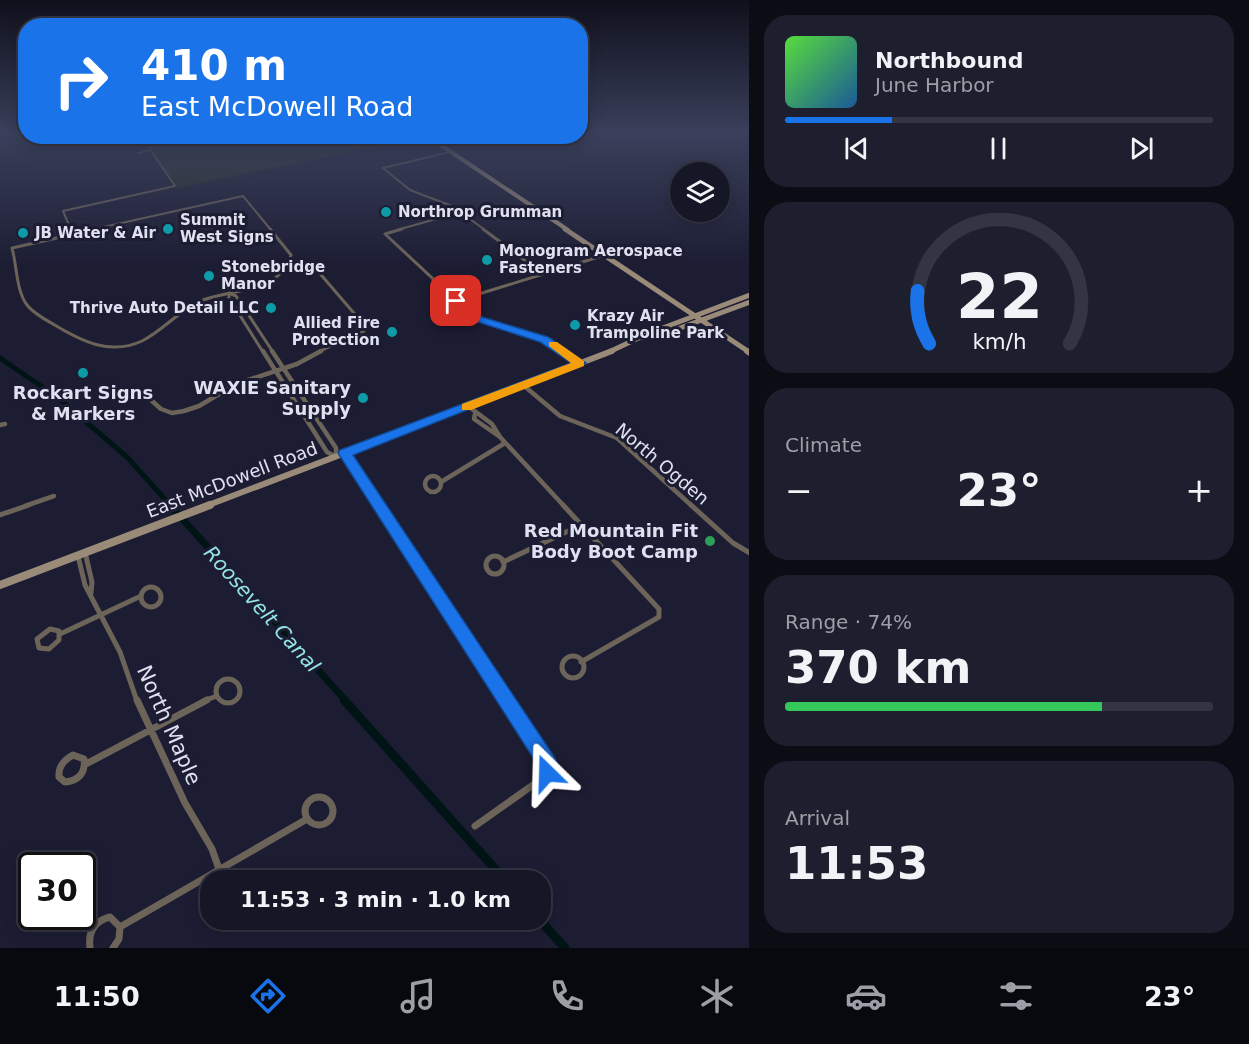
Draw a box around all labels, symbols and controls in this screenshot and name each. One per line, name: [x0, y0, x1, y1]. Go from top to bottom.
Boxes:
text: 410 m: [141, 41, 287, 90]
icon: right: [42, 42, 120, 120]
text: Northbound: [875, 48, 1024, 73]
text: June Harbor: [875, 73, 994, 97]
text: East McDowell Road: [141, 91, 413, 122]
icon: previous: [840, 132, 873, 165]
icon: pause: [982, 132, 1015, 165]
icon: next: [1125, 132, 1158, 165]
map controls: [670, 162, 730, 222]
button: layers: [670, 162, 730, 222]
place label: Northrop Grumman: [398, 203, 562, 221]
marker: Northrop Grumman: [379, 205, 393, 219]
place label: Summit West Signs: [180, 211, 274, 246]
marker: Summit West Signs: [161, 222, 175, 236]
place label: JB Water & Air: [34, 224, 156, 242]
marker: JB Water & Air: [16, 226, 30, 240]
place label: Monogram Aerospace Fasteners: [499, 242, 683, 277]
marker: Monogram Aerospace Fasteners: [480, 253, 494, 267]
place label: Stonebridge Manor: [221, 258, 325, 293]
text: 22: [956, 261, 1042, 334]
marker: Stonebridge Manor: [202, 269, 216, 283]
pin: [430, 275, 481, 326]
icon: arrive: [439, 284, 472, 317]
place label: Thrive Auto Detail LLC: [70, 299, 259, 317]
marker: Thrive Auto Detail LLC: [264, 301, 278, 315]
place label: Krazy Air Trampoline Park: [587, 307, 725, 342]
place label: Allied Fire Protection: [292, 314, 380, 349]
marker: Krazy Air Trampoline Park: [568, 318, 582, 332]
marker: Allied Fire Protection: [385, 325, 399, 339]
text: km/h: [972, 330, 1026, 355]
marker: Rockart Signs & Markers: [76, 366, 90, 380]
place label: WAXIE Sanitary Supply: [193, 377, 351, 419]
place label: Rockart Signs & Markers: [13, 382, 153, 424]
marker: WAXIE Sanitary Supply: [356, 391, 370, 405]
street label: North Ogden: [611, 418, 713, 509]
text: Climate: [785, 433, 862, 457]
street label: East McDowell Road: [143, 437, 320, 522]
text: 23°: [956, 464, 1042, 517]
text: −: [785, 471, 813, 510]
text: +: [1185, 471, 1213, 510]
place label: Red Mountain Fit Body Boot Camp: [524, 520, 698, 562]
marker: Red Mountain Fit Body Boot Camp: [703, 534, 717, 548]
water label: Roosevelt Canal: [199, 541, 325, 677]
text: Range · 74%: [785, 610, 912, 634]
text: 370 km: [785, 641, 971, 694]
street label: North Maple: [132, 661, 206, 789]
position arrow: [515, 741, 579, 805]
text: Arrival: [785, 806, 850, 830]
text: 11:53: [785, 837, 928, 890]
speed limit sign: 30: [18, 852, 96, 930]
text: 11:53 · 3 min · 1.0 km: [240, 887, 511, 912]
icon: directions: [247, 975, 289, 1017]
icon: music: [397, 975, 439, 1017]
icon: phone: [546, 975, 588, 1017]
icon: climate: [696, 975, 738, 1017]
icon: car: [845, 975, 887, 1017]
icon: filters: [995, 975, 1037, 1017]
text: 11:50: [54, 981, 140, 1012]
text: 23°: [1144, 981, 1195, 1012]

